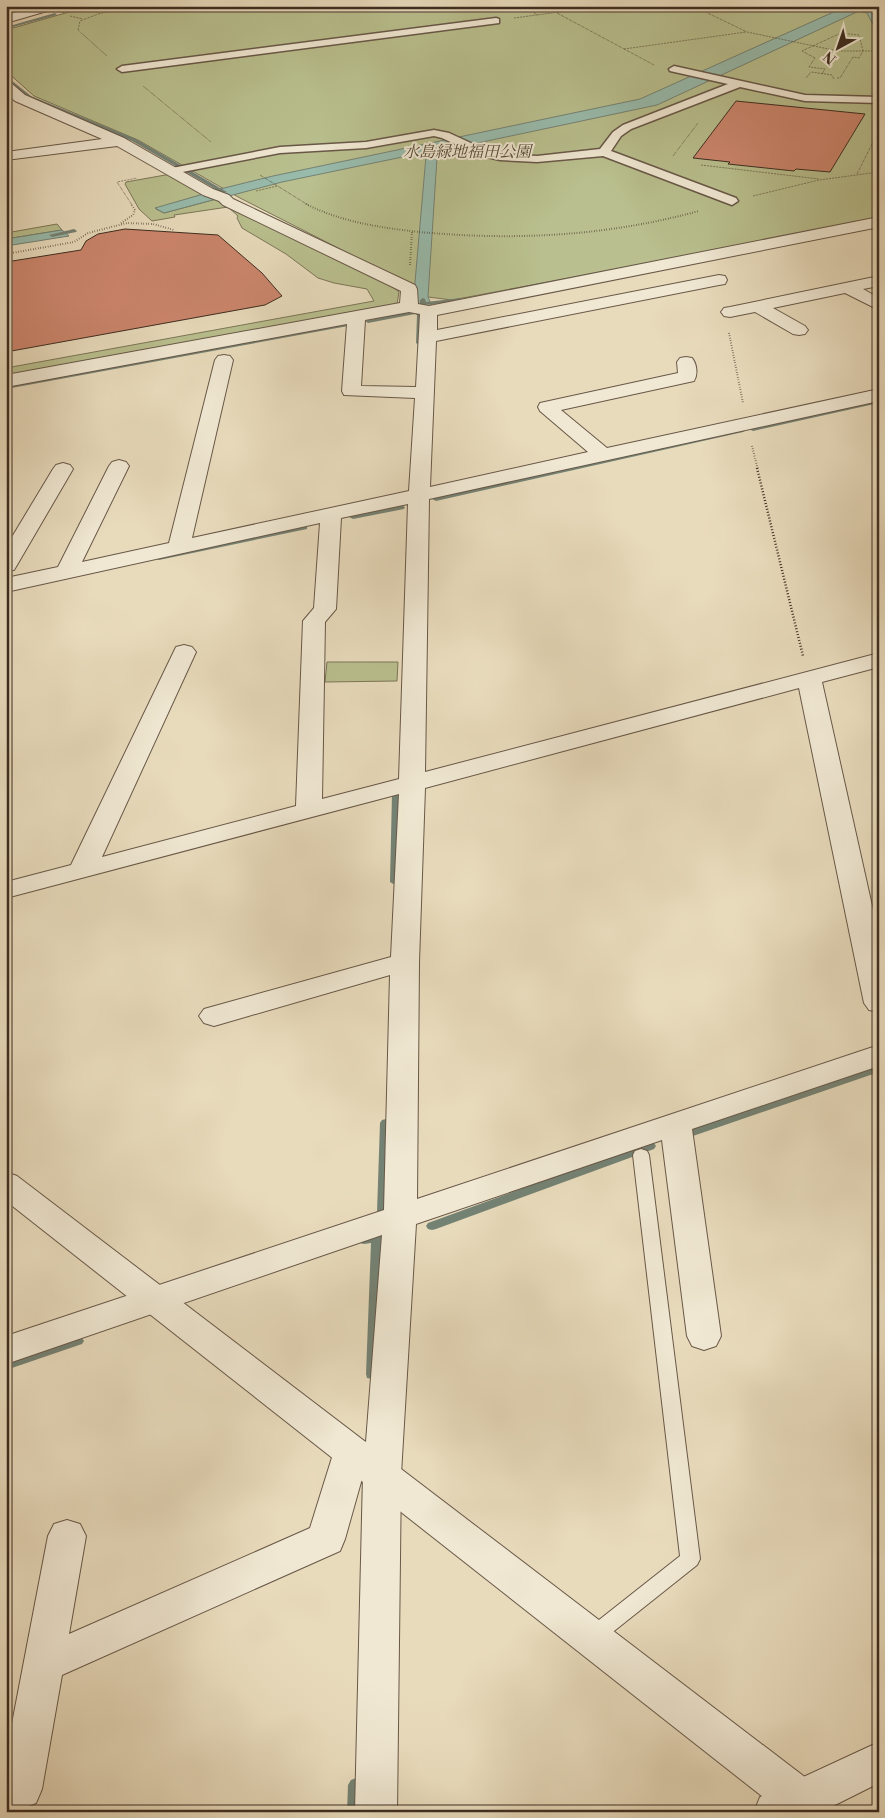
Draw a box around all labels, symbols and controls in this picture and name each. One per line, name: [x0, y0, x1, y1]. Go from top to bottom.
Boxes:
north arrow: [812, 22, 862, 72]
text: N: [820, 47, 840, 68]
park label: 水島緑地福田公園: [403, 142, 534, 162]

